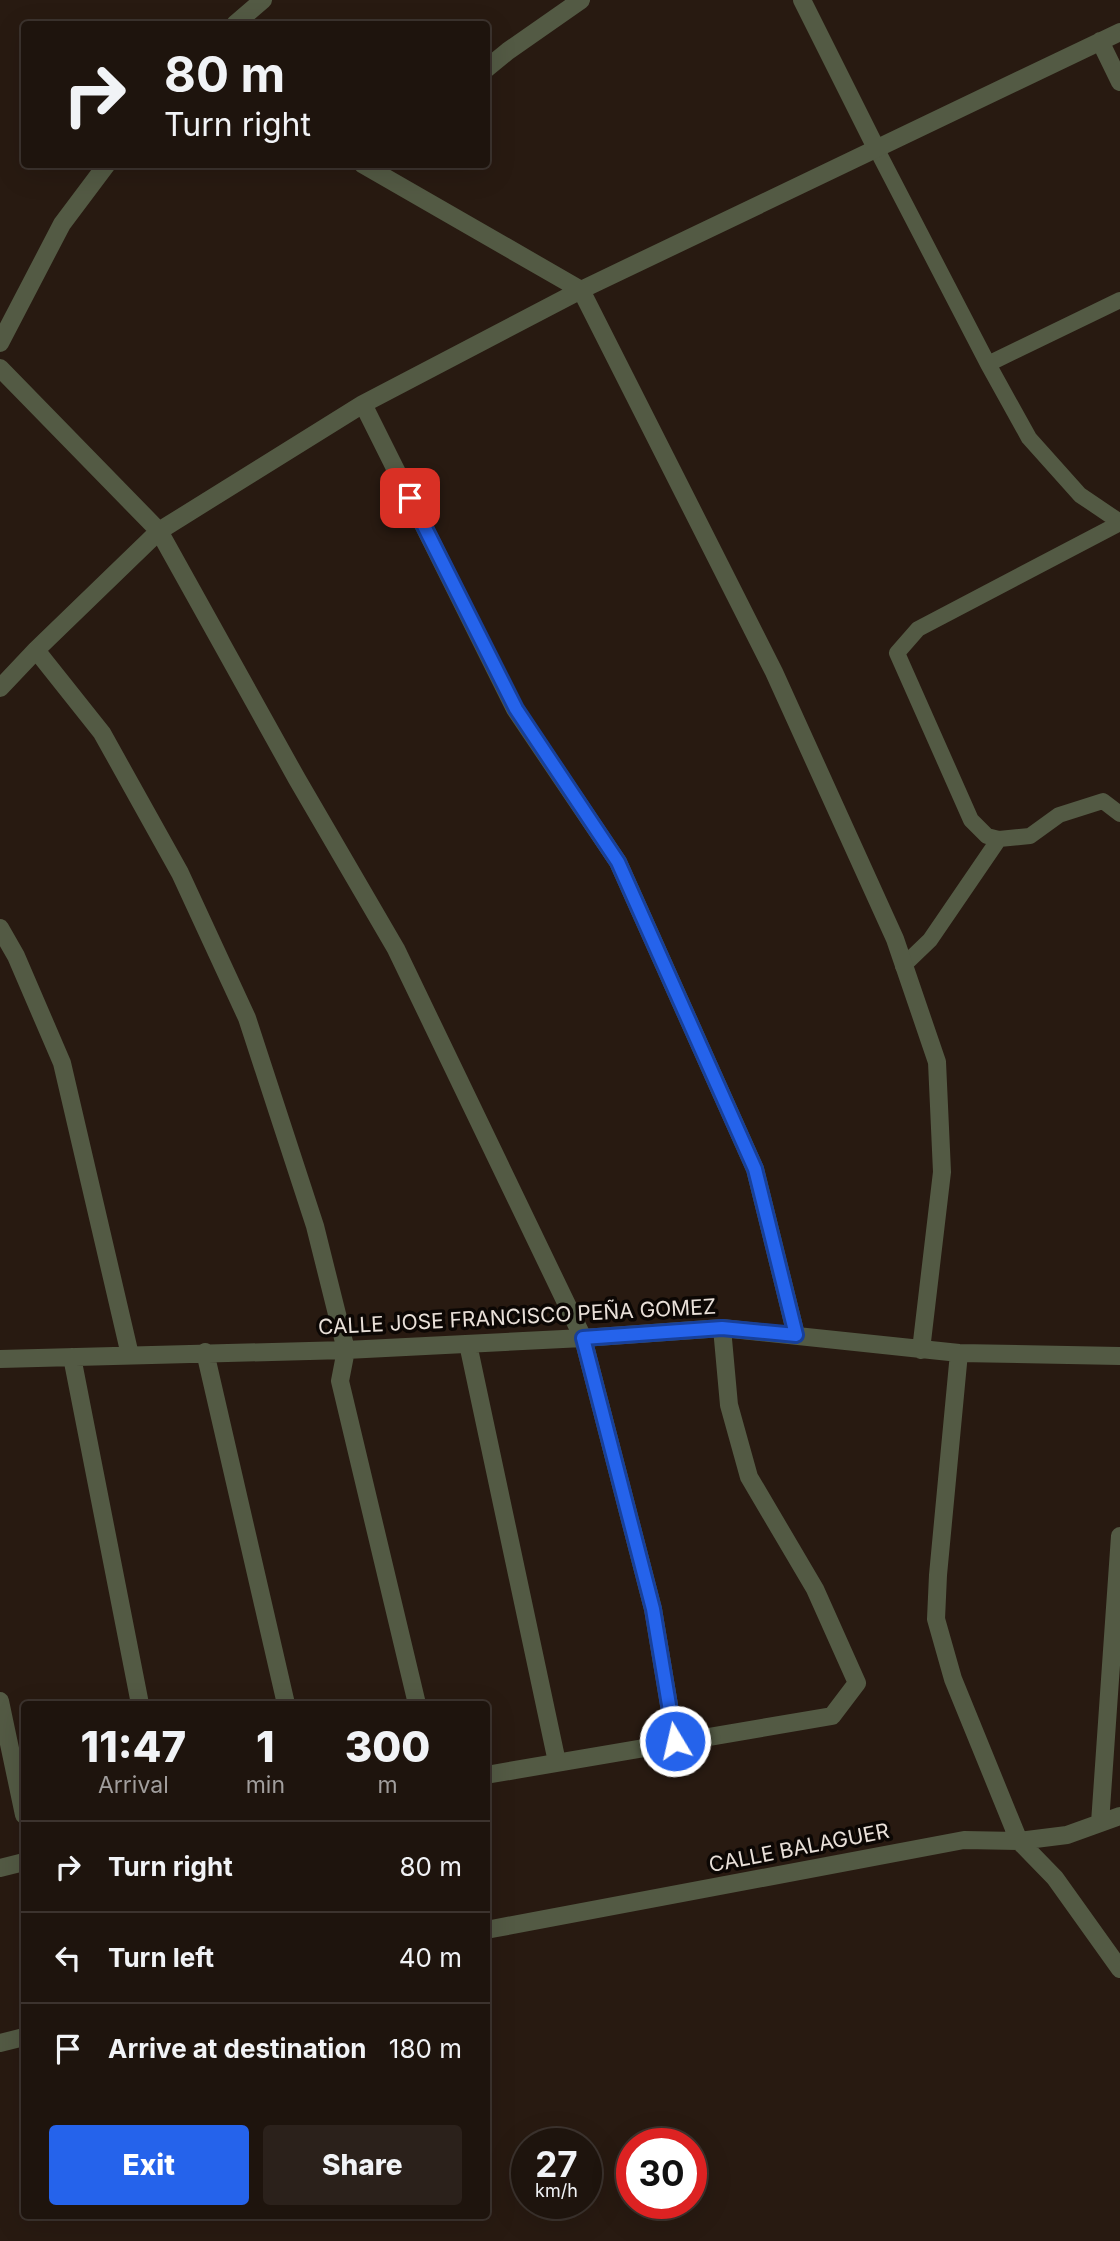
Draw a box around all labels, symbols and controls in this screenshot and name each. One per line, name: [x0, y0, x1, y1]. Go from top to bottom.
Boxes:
text: 80 m: [164, 45, 285, 104]
icon: right: [49, 49, 140, 140]
text: Turn right: [164, 105, 311, 144]
pin: [380, 468, 440, 528]
icon: arrive: [391, 479, 429, 517]
street label: CALLE JOSE FRANCISCO PEÑA GOMEZ: [317, 1293, 717, 1339]
position arrow: [638, 1704, 712, 1778]
text: 11:47: [81, 1721, 186, 1772]
text: 1: [256, 1721, 275, 1772]
text: 300: [345, 1721, 430, 1772]
text: Arrival: [98, 1771, 169, 1799]
text: min: [246, 1771, 285, 1799]
text: m: [377, 1771, 398, 1799]
street label: CALLE BALAGUER: [707, 1818, 891, 1877]
icon: right: [49, 1848, 87, 1886]
text: Turn right: [108, 1851, 233, 1882]
text: 80 m: [399, 1851, 462, 1882]
icon: left: [49, 1939, 87, 1977]
text: Turn left: [108, 1942, 214, 1973]
text: 40 m: [399, 1942, 462, 1973]
icon: arrive: [49, 2030, 87, 2068]
text: Arrive at destination: [108, 2033, 367, 2064]
text: 180 m: [389, 2033, 462, 2064]
button: Exit: [49, 2125, 249, 2205]
button: Share: [263, 2125, 462, 2205]
speed limit sign: 30: [616, 2128, 707, 2219]
text: 27: [535, 2143, 578, 2185]
text: km/h: [535, 2180, 578, 2201]

